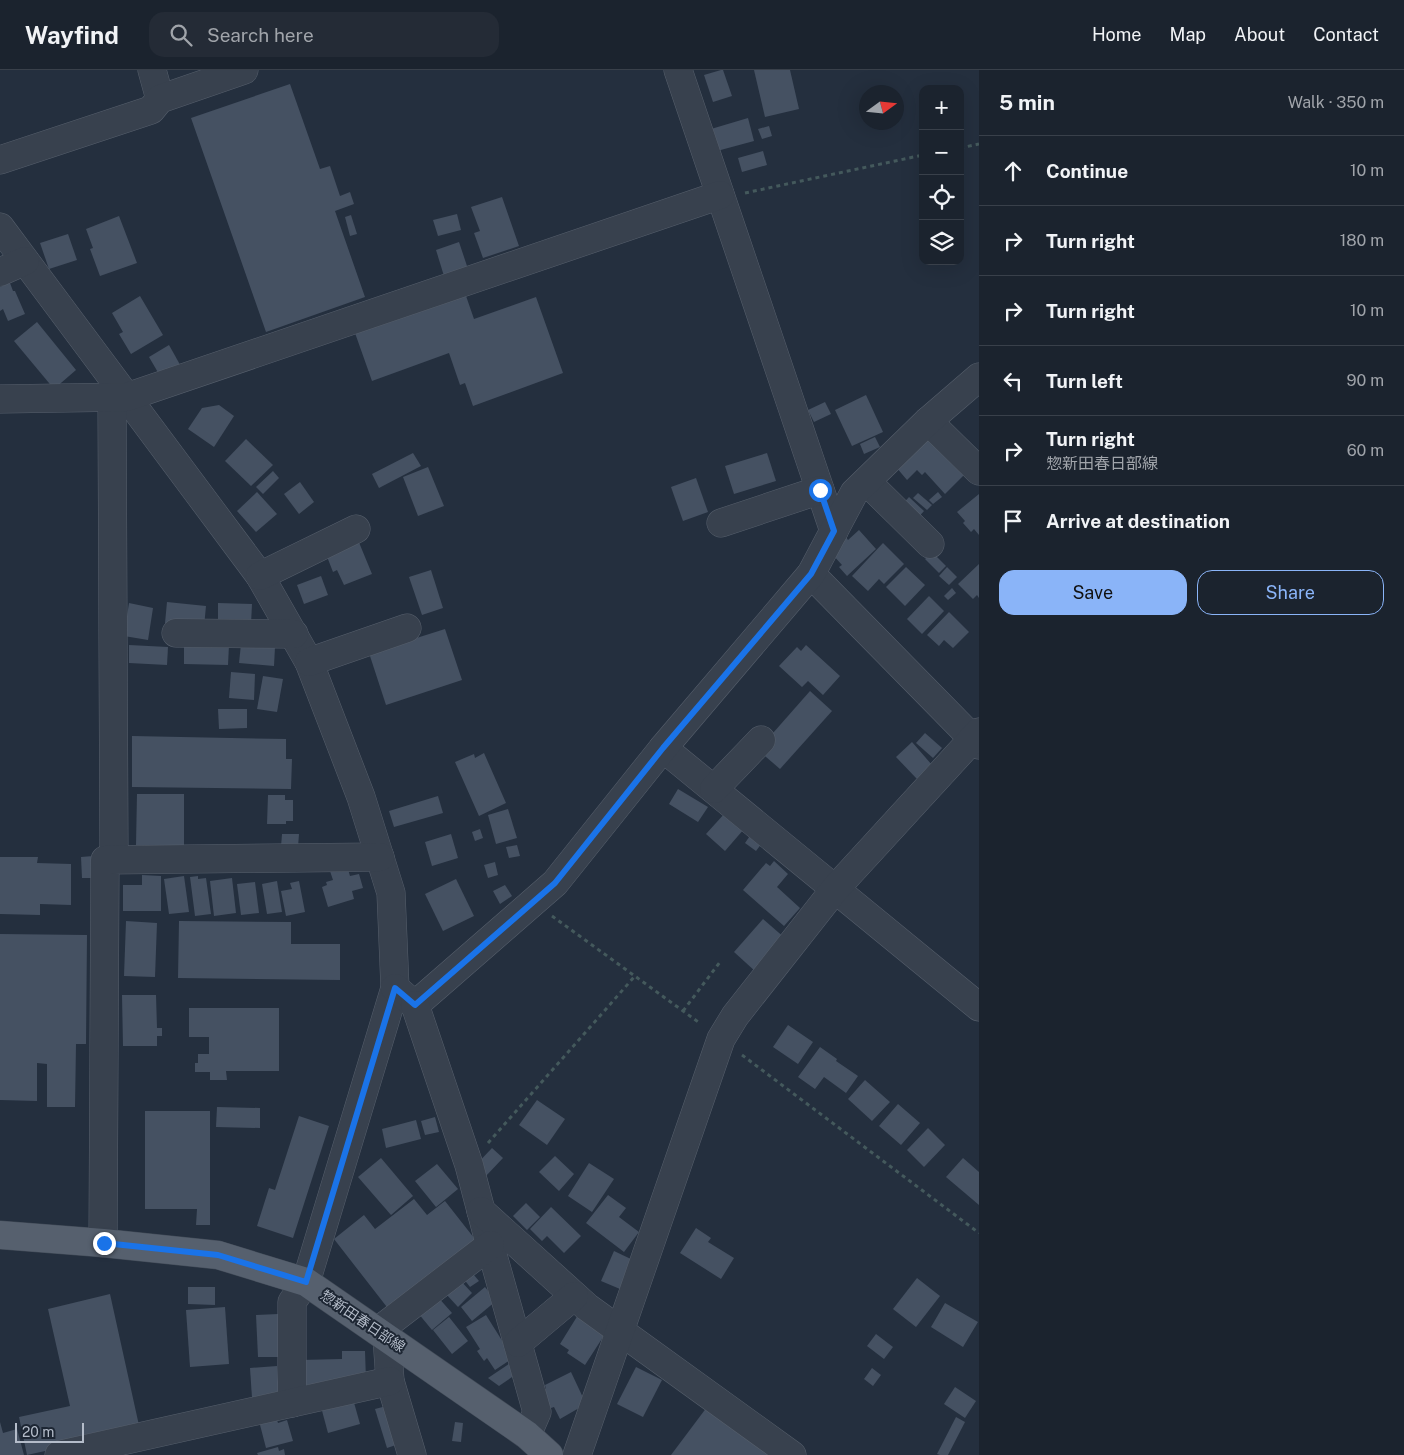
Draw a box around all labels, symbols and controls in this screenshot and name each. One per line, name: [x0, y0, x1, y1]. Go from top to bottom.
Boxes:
search box: [149, 12, 499, 57]
text: Wayfind: [25, 21, 119, 49]
icon: search: [167, 21, 195, 49]
text: Search here: [207, 24, 314, 46]
text: Home: [1092, 24, 1142, 45]
text: Map: [1170, 24, 1206, 45]
text: About: [1234, 24, 1285, 45]
text: Contact: [1313, 24, 1379, 45]
north arrow: [859, 85, 904, 130]
map controls: [919, 85, 964, 265]
button: +: [919, 85, 964, 130]
text: 5 min: [999, 90, 1055, 115]
text: Walk · 350 m: [1288, 93, 1384, 112]
button: −: [919, 130, 964, 175]
icon: ahead: [999, 157, 1027, 185]
text: Continue: [1046, 160, 1128, 182]
text: 10 m: [1350, 161, 1384, 180]
button: locate: [919, 175, 964, 220]
button: layers: [919, 220, 964, 265]
icon: right: [999, 227, 1027, 255]
text: Turn right: [1046, 230, 1135, 252]
text: 180 m: [1340, 231, 1384, 250]
icon: right: [999, 297, 1027, 325]
text: Turn right: [1046, 300, 1135, 322]
text: 10 m: [1350, 301, 1384, 320]
icon: left: [999, 367, 1027, 395]
text: Turn left: [1046, 370, 1123, 392]
text: 90 m: [1347, 371, 1384, 390]
text: Turn right: [1046, 428, 1135, 450]
icon: right: [999, 437, 1027, 465]
text: 60 m: [1347, 441, 1384, 460]
text: 惣新田春日部線: [1046, 454, 1158, 473]
route start: [809, 479, 832, 502]
icon: arrive: [999, 507, 1027, 535]
text: Arrive at destination: [1046, 510, 1230, 532]
button: Save: [999, 570, 1187, 615]
button: Share: [1197, 570, 1384, 615]
route end: [93, 1232, 116, 1255]
street label: 惣新田春日部線: [318, 1287, 408, 1355]
scale bar: [15, 1420, 84, 1443]
text: 20 m: [22, 1424, 54, 1440]

